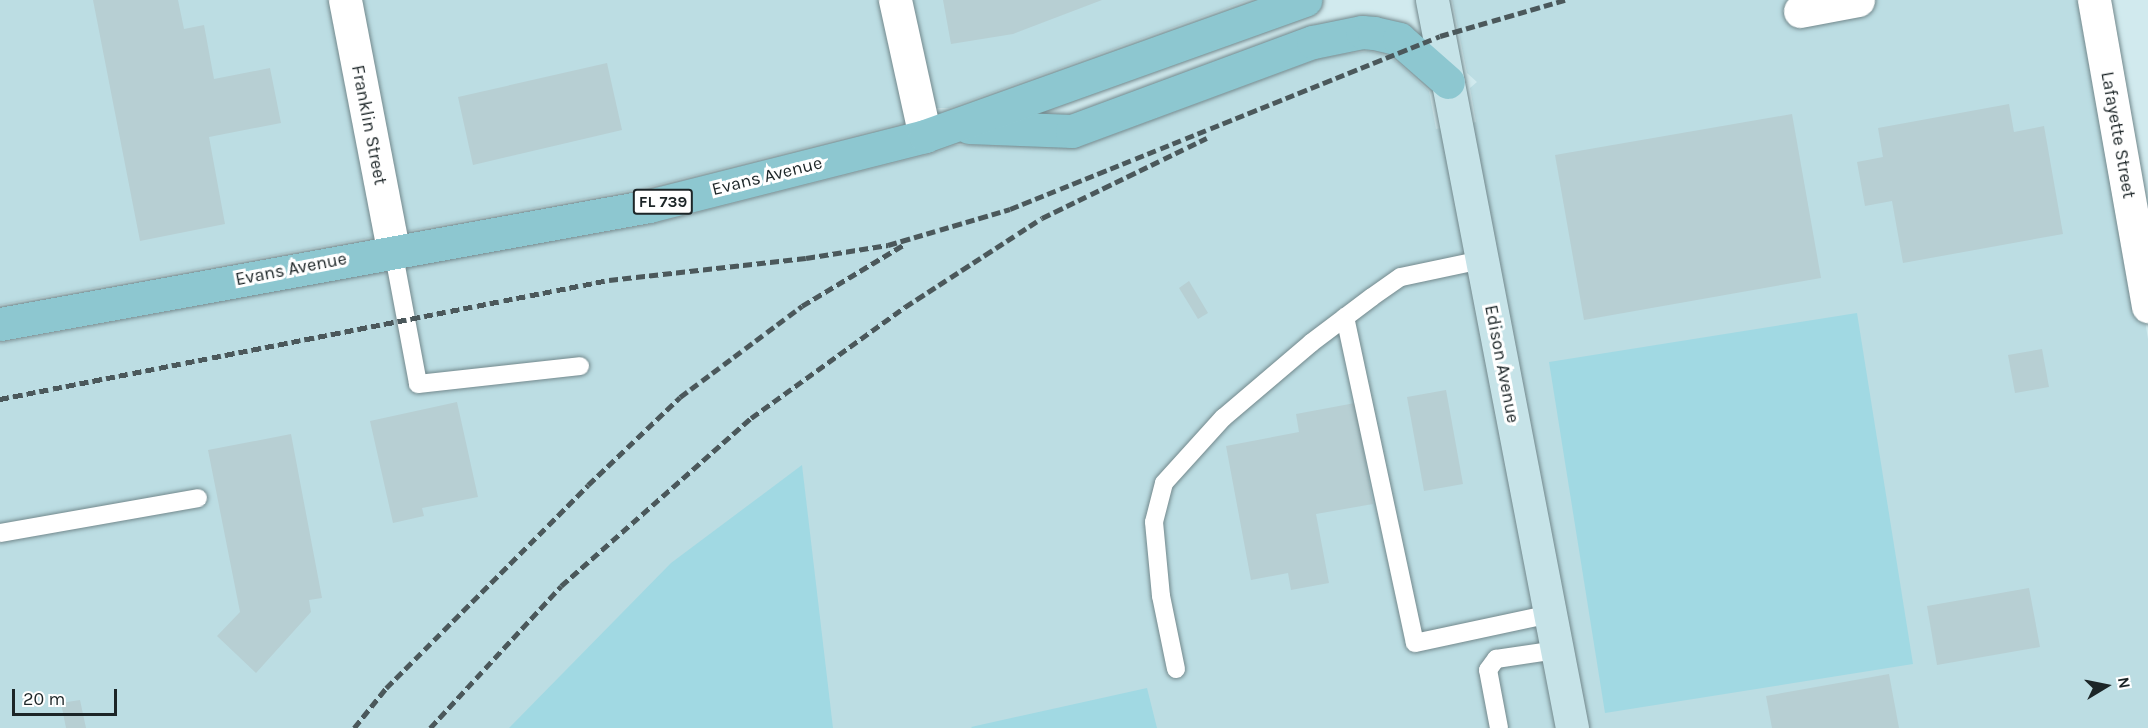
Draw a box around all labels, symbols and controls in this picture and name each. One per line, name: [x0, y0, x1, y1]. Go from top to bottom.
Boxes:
street label: Franklin Street: [347, 63, 391, 187]
street label: Lafayette Street: [2096, 70, 2140, 200]
street label: Evans Avenue: [710, 152, 824, 200]
road number: FL 739: [632, 189, 694, 215]
street label: Evans Avenue: [234, 248, 348, 290]
street label: Edison Avenue: [1480, 303, 1524, 425]
north arrow: [2076, 656, 2136, 716]
text: N: [2114, 675, 2135, 690]
scale bar: [15, 677, 120, 715]
text: 20 m: [23, 688, 65, 710]

